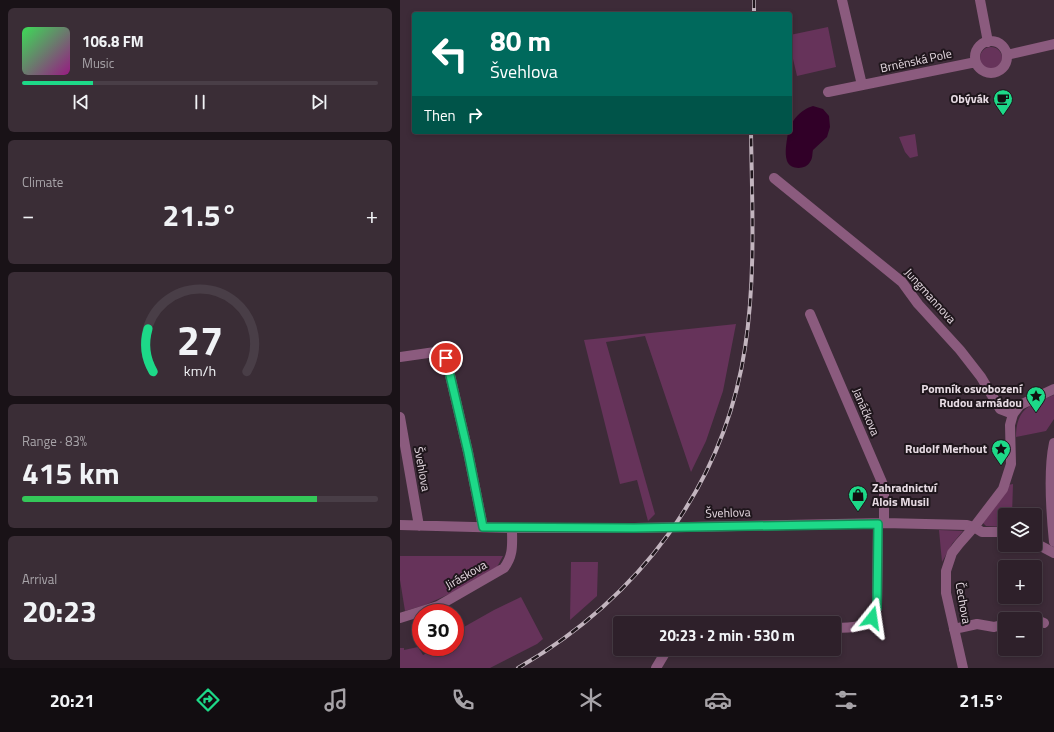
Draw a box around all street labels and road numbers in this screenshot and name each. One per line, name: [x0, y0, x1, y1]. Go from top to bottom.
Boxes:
street label: Brněnská Pole: [878, 44, 953, 77]
street label: Jungmannova: [900, 264, 961, 328]
street label: Janáčkova: [848, 385, 885, 439]
street label: Švehlova: [409, 445, 436, 493]
street label: Švehlova: [705, 502, 751, 523]
street label: Jiráskova: [441, 555, 490, 594]
street label: Čechova: [950, 581, 977, 625]

